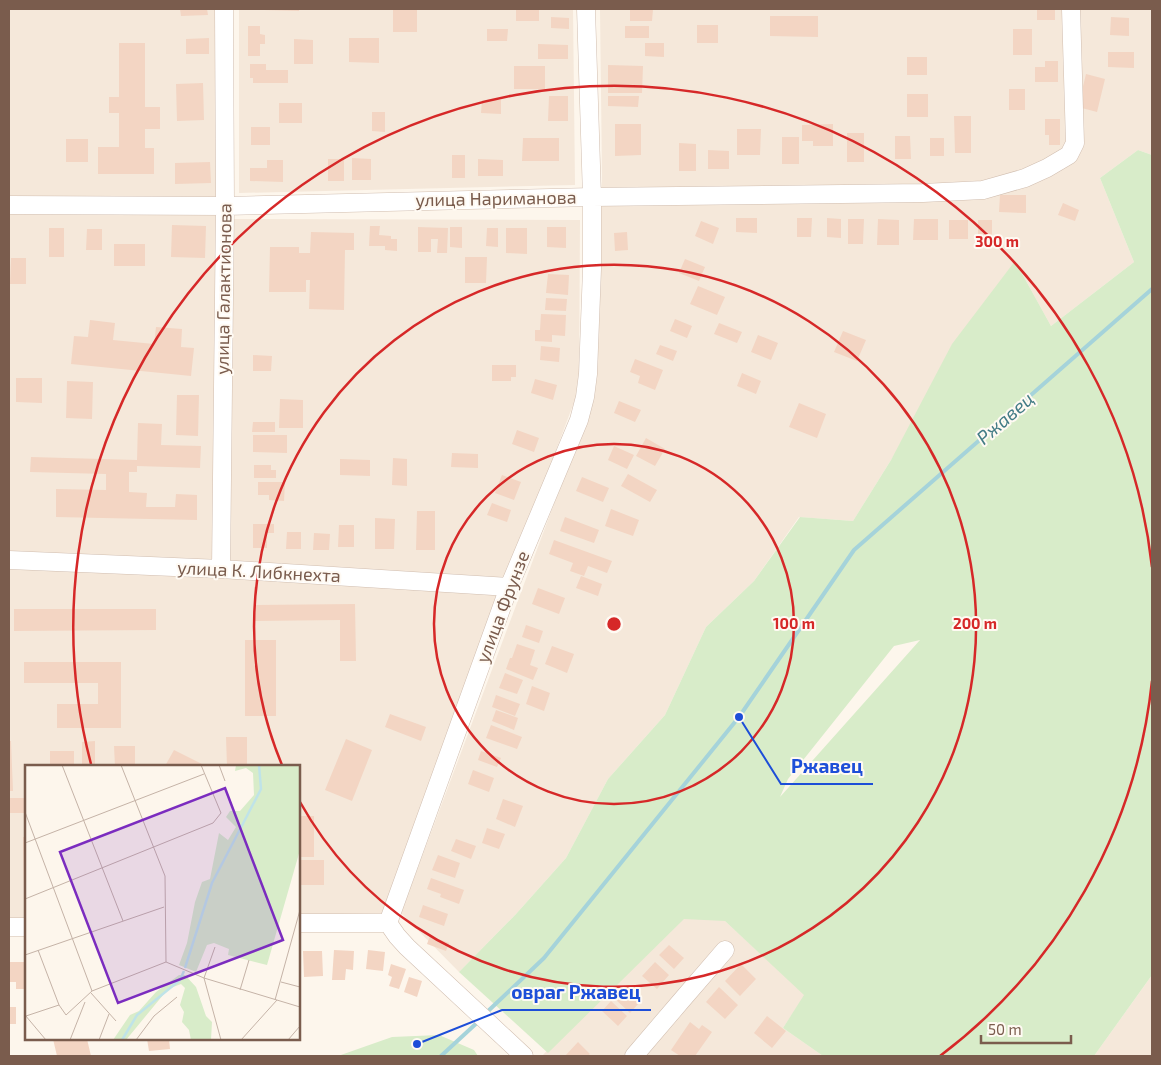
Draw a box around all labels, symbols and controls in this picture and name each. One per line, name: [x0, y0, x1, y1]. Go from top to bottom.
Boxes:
street label: улица Нариманова: [415, 186, 577, 210]
street label: улица Галактионова: [211, 203, 235, 375]
text: 300 m: [975, 232, 1019, 250]
water label: Ржавец: [971, 387, 1038, 449]
street label: улица Фрунзе: [471, 548, 534, 666]
street label: улица К. Либкнехта: [177, 556, 341, 586]
text: 100 m: [773, 614, 815, 632]
text: 200 m: [953, 614, 997, 632]
centre of rings: [605, 615, 623, 633]
callout: Ржавец: [781, 750, 873, 784]
text: Ржавец: [791, 754, 863, 777]
inset map: [25, 765, 300, 1040]
callout: овраг Ржавец: [502, 976, 651, 1010]
text: овраг Ржавец: [511, 980, 641, 1003]
scale bar: [981, 1012, 1071, 1044]
text: 50 m: [988, 1020, 1022, 1038]

